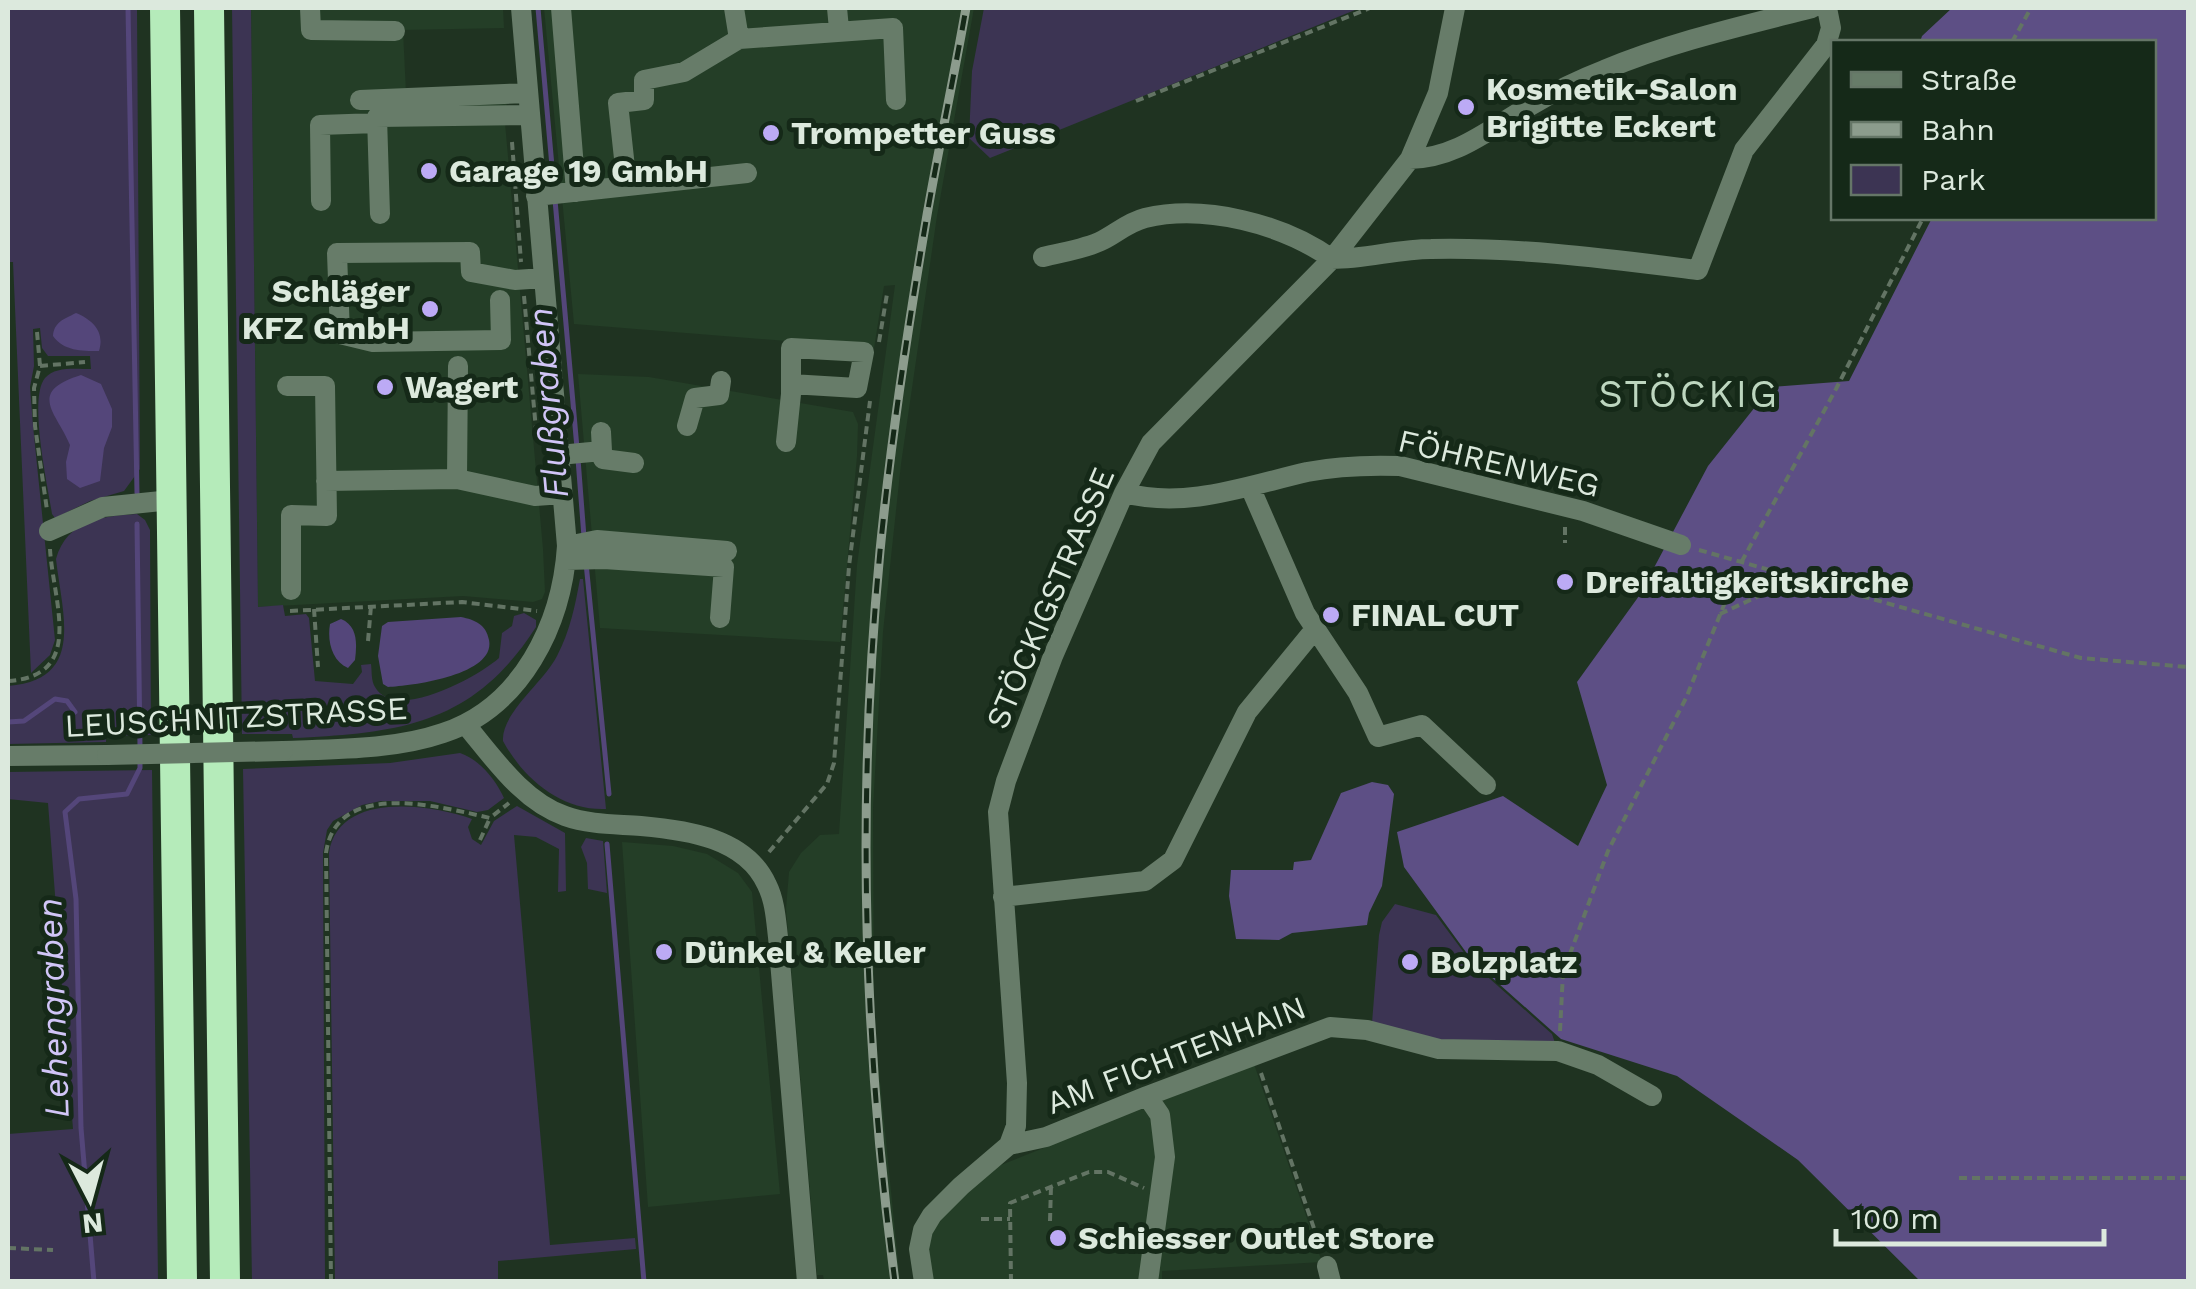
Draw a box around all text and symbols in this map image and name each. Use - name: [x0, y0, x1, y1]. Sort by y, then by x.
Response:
- legend: [1831, 40, 2156, 220]
- text: Straße: [1921, 62, 2017, 97]
- place label: Kosmetik-Salon Brigitte Eckert: [1486, 70, 1738, 145]
- marker: Kosmetik-Salon Brigitte Eckert: [1455, 96, 1477, 118]
- text: Bahn: [1921, 112, 1995, 147]
- place label: Trompetter Guss: [791, 114, 1056, 152]
- marker: Trompetter Guss: [760, 122, 782, 144]
- place label: Garage 19 GmbH: [449, 152, 708, 190]
- marker: Garage 19 GmbH: [418, 160, 440, 182]
- text: Park: [1921, 162, 1986, 197]
- place label: Schläger KFZ GmbH: [242, 272, 410, 347]
- marker: Schläger KFZ GmbH: [419, 298, 441, 320]
- water label: Flußgraben: [519, 306, 577, 500]
- place label: Wagert: [405, 368, 518, 406]
- district label: STÖCKIG: [1598, 372, 1780, 416]
- marker: Wagert: [374, 376, 396, 398]
- street label: FÖHRENWEG: [1395, 421, 1603, 505]
- street label: STÖCKIGSTRASSE: [978, 462, 1122, 734]
- place label: Dreifaltigkeitskirche: [1585, 563, 1909, 601]
- marker: Dreifaltigkeitskirche: [1554, 571, 1576, 593]
- place label: FINAL CUT: [1351, 596, 1519, 634]
- marker: FINAL CUT: [1320, 604, 1342, 626]
- street label: LEUSCHNITZSTRASSE: [64, 689, 408, 745]
- water label: Lehengraben: [28, 897, 78, 1119]
- place label: Dünkel & Keller: [684, 933, 926, 971]
- marker: Dünkel & Keller: [653, 941, 675, 963]
- place label: Bolzplatz: [1430, 943, 1577, 981]
- marker: Bolzplatz: [1399, 951, 1421, 973]
- street label: AM FICHTENHAIN: [1041, 988, 1311, 1122]
- north arrow: [40, 1149, 140, 1249]
- scale bar: [1836, 1184, 2104, 1246]
- text: 100 m: [1851, 1201, 1939, 1236]
- text: N: [81, 1206, 105, 1241]
- place label: Schiesser Outlet Store: [1078, 1219, 1435, 1257]
- marker: Schiesser Outlet Store: [1047, 1227, 1069, 1249]

